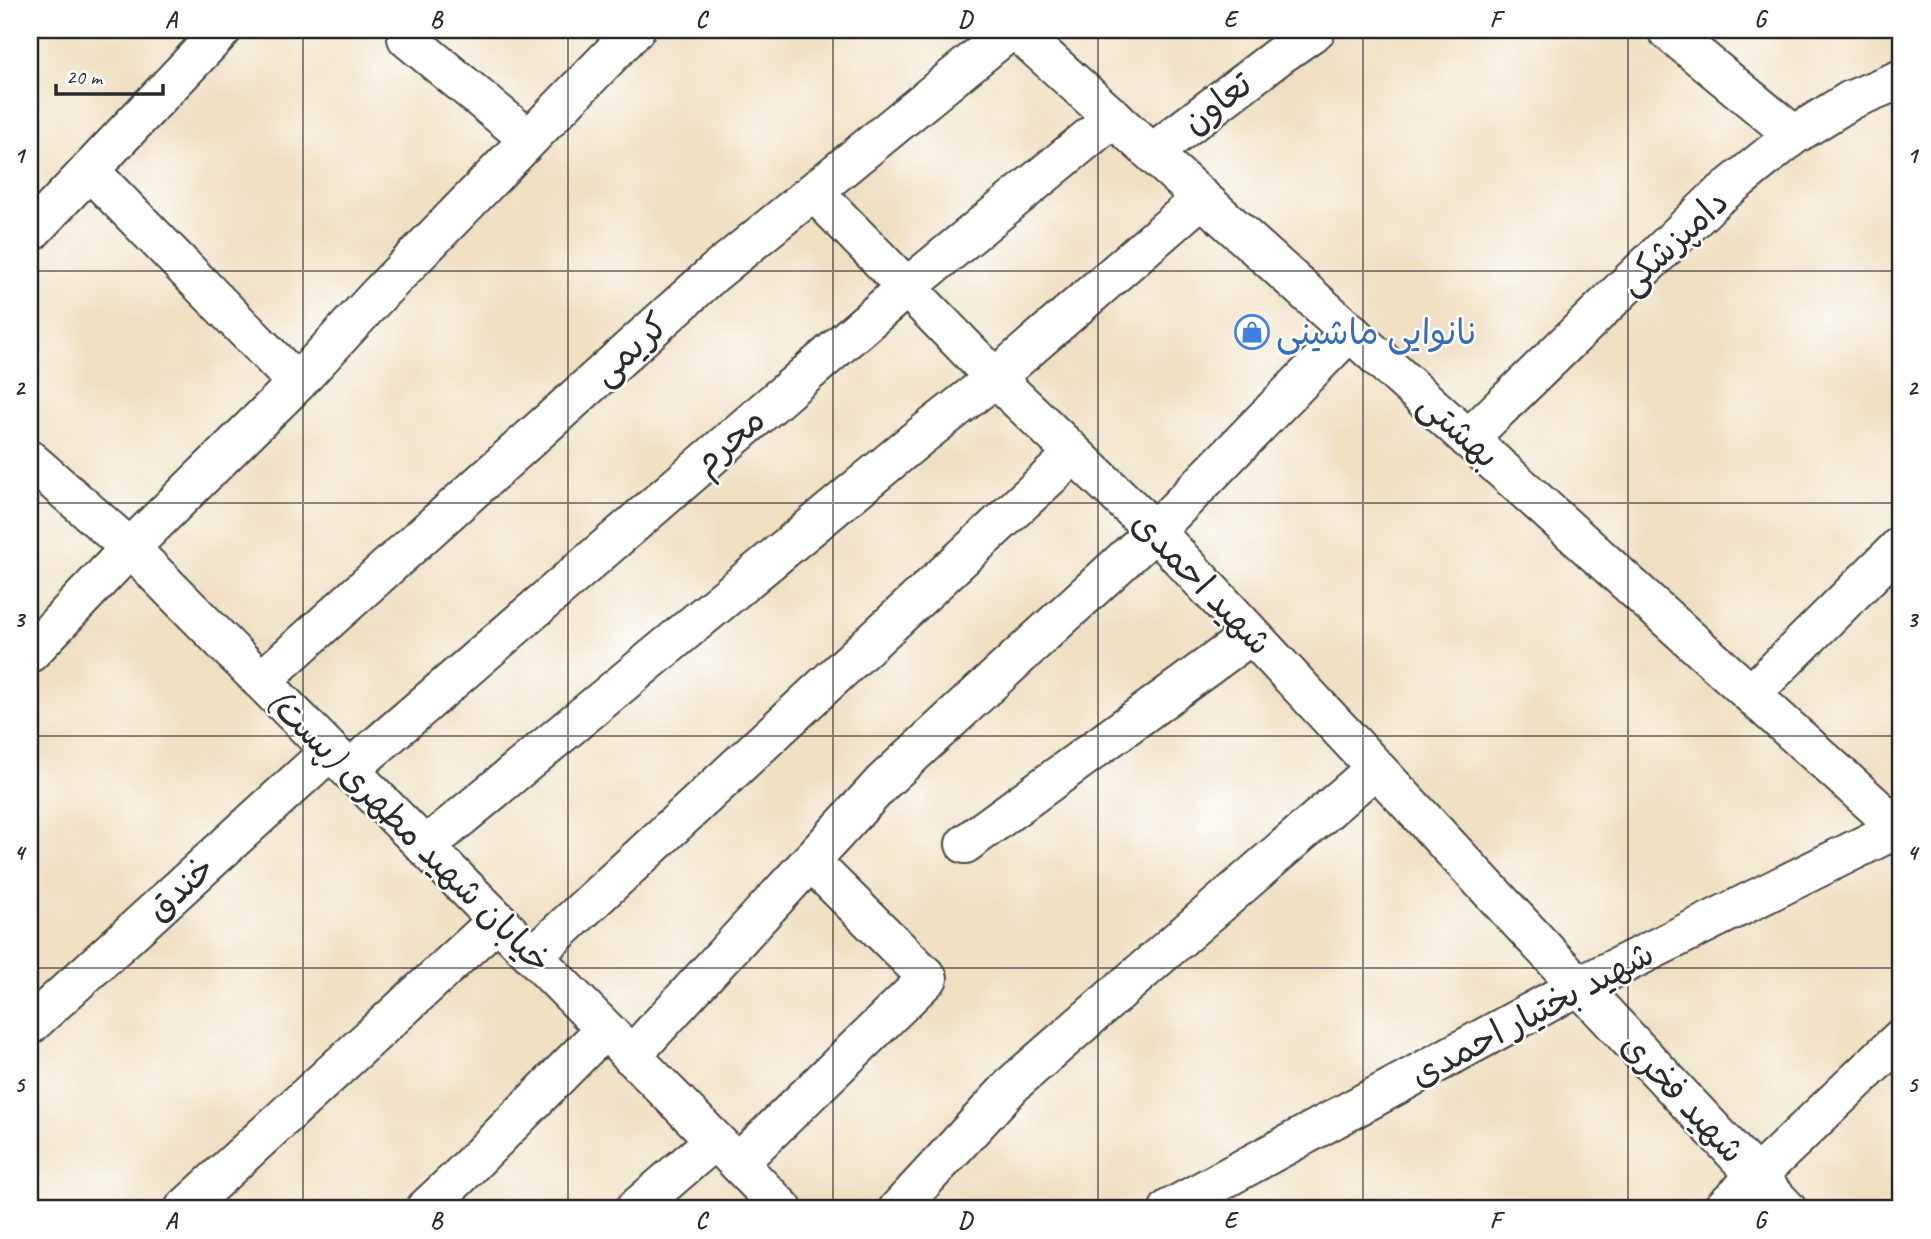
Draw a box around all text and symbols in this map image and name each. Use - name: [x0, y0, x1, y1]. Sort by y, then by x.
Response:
- text: A: [165, 5, 179, 34]
- text: B: [430, 5, 444, 34]
- text: C: [696, 5, 710, 34]
- text: D: [958, 5, 974, 34]
- text: E: [1224, 5, 1240, 34]
- text: F: [1490, 5, 1506, 34]
- text: G: [1754, 5, 1769, 34]
- scale bar: [56, 52, 163, 96]
- street label: تعاون: [1173, 61, 1262, 144]
- text: 20 m: [66, 64, 104, 90]
- text: 1: [14, 141, 27, 170]
- text: 1: [1907, 141, 1920, 170]
- street label: دامپزشکی: [1608, 179, 1738, 305]
- street label: کریمی: [582, 303, 678, 395]
- place label: نانوایی ماشینی: [1276, 310, 1478, 355]
- shop icon: نانوایی ماشینی: [1233, 313, 1271, 351]
- text: 2: [14, 373, 27, 402]
- text: 2: [1907, 373, 1920, 402]
- street label: بهشتی: [1409, 382, 1509, 478]
- street label: محرم: [683, 397, 777, 488]
- street label: شهید احمدی: [1122, 501, 1282, 665]
- text: 3: [14, 605, 27, 634]
- text: 3: [1907, 605, 1920, 634]
- street label: خیابان شهید مطهری (پست): [257, 679, 561, 983]
- text: 4: [14, 838, 27, 867]
- text: 4: [1907, 838, 1920, 867]
- street label: خندق: [136, 845, 224, 931]
- street label: شهید بختیار احمدی: [1402, 931, 1662, 1097]
- street label: شهید فخری: [1611, 1023, 1755, 1173]
- text: 5: [14, 1070, 26, 1099]
- text: 5: [1907, 1070, 1919, 1099]
- text: A: [165, 1206, 179, 1235]
- text: B: [430, 1206, 444, 1235]
- text: C: [696, 1206, 710, 1235]
- text: D: [958, 1206, 974, 1235]
- text: E: [1224, 1206, 1240, 1235]
- text: F: [1490, 1206, 1506, 1235]
- text: G: [1754, 1206, 1769, 1235]

